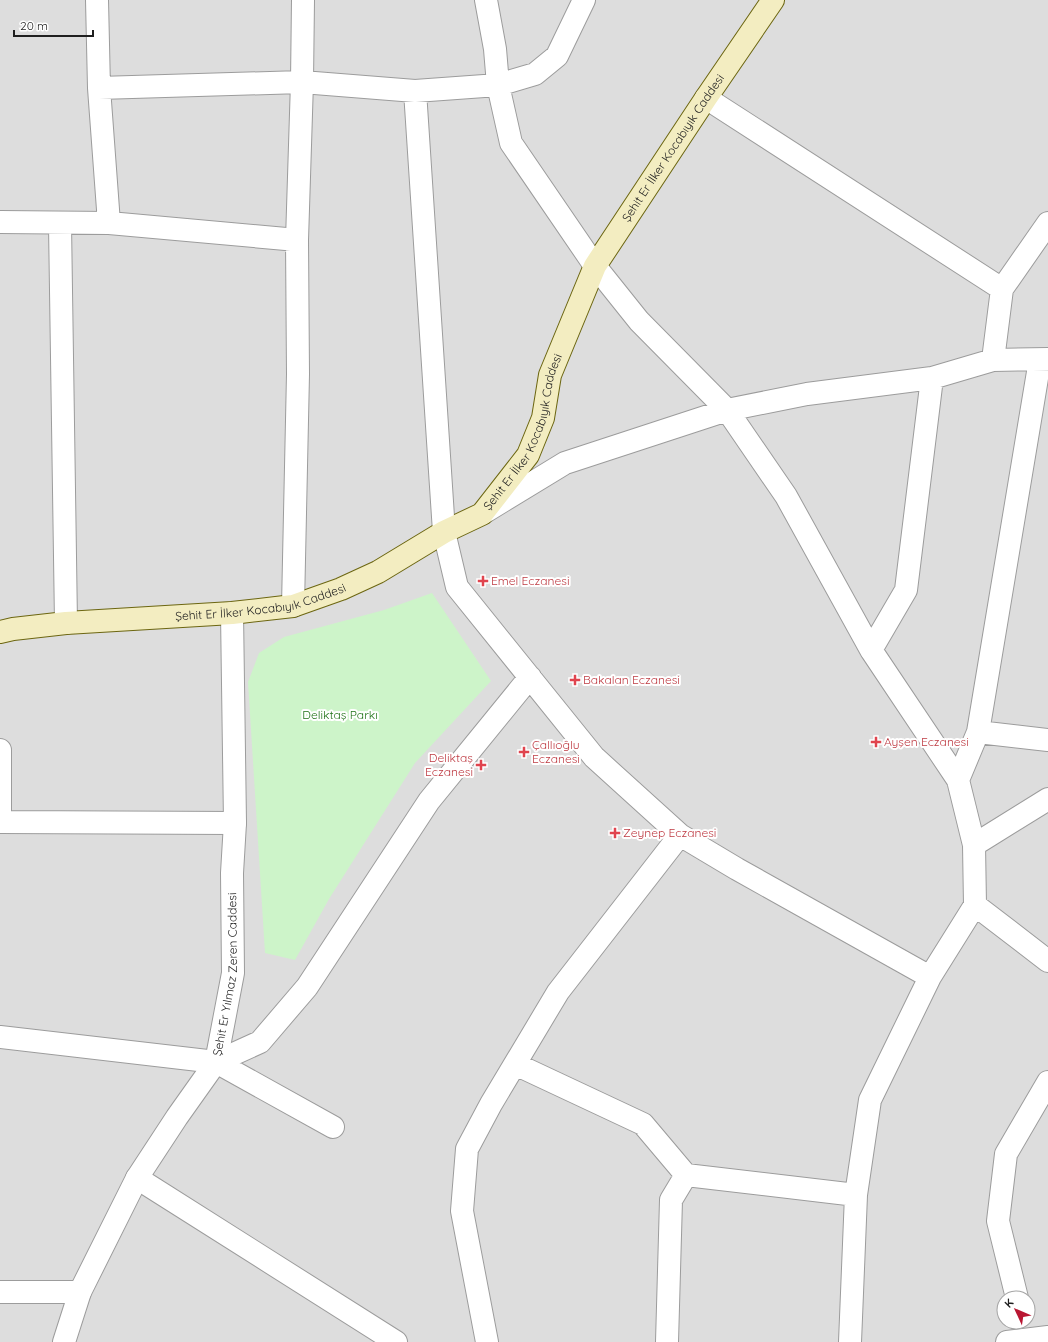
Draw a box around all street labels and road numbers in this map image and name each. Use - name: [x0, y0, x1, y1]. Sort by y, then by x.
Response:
- street label: Şehit Er İlker Kocabıyık Caddesi: [618, 71, 727, 224]
- street label: Şehit Er İlker Kocabıyık Caddesi: [480, 351, 565, 513]
- street label: Şehit Er İlker Kocabıyık Caddesi: [175, 580, 348, 623]
- street label: Şehit Er Yılmaz Zeren Caddesi: [209, 892, 240, 1057]

